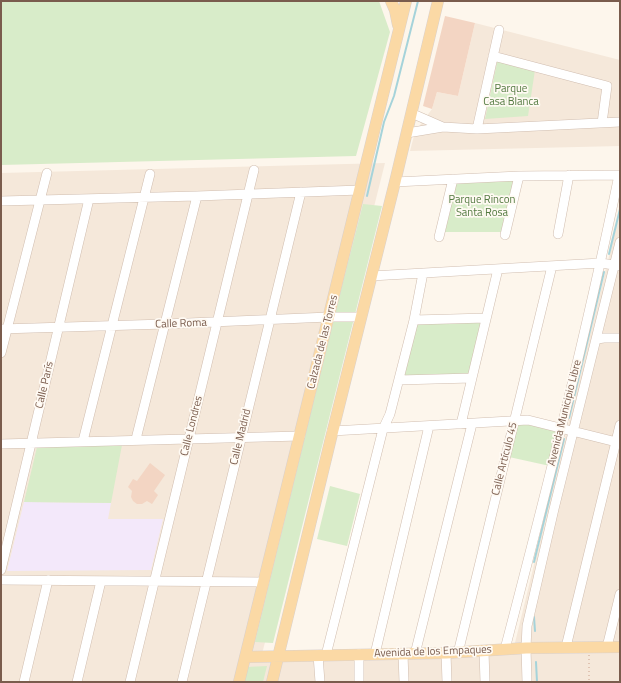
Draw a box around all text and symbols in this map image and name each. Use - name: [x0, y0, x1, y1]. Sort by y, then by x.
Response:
- park label: Parque Casa Blanca: [483, 82, 539, 108]
- park label: Parque Rincon Santa Rosa: [449, 193, 515, 219]
- street label: Calzada de las Torres: [305, 294, 341, 390]
- street label: Calle Roma: [155, 317, 207, 331]
- street label: Avenida Municipio Libre: [545, 359, 585, 467]
- street label: Calle París: [33, 360, 57, 410]
- street label: Calle Londres: [178, 394, 206, 458]
- street label: Calle Madrid: [228, 408, 254, 466]
- street label: Calle Artículo 45: [490, 421, 520, 497]
- street label: Avenida de los Empaques: [374, 643, 492, 661]

